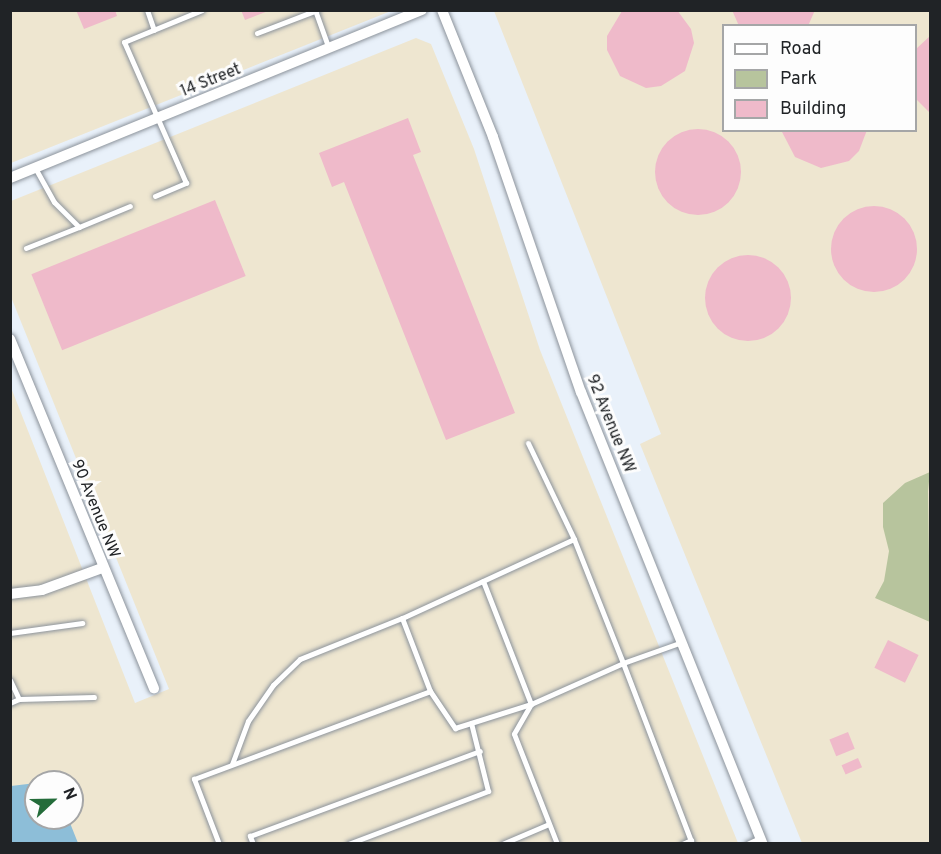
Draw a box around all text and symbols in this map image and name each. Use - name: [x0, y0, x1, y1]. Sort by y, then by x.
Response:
- legend: [722, 24, 917, 132]
- text: Road: [780, 38, 822, 61]
- street label: 14 Street: [178, 60, 244, 102]
- text: Park: [780, 68, 817, 91]
- text: Building: [780, 98, 846, 121]
- street label: 92 Avenue NW: [581, 372, 639, 476]
- street label: 90 Avenue NW: [66, 457, 124, 561]
- north arrow: [24, 770, 84, 830]
- text: N: [57, 785, 80, 803]

